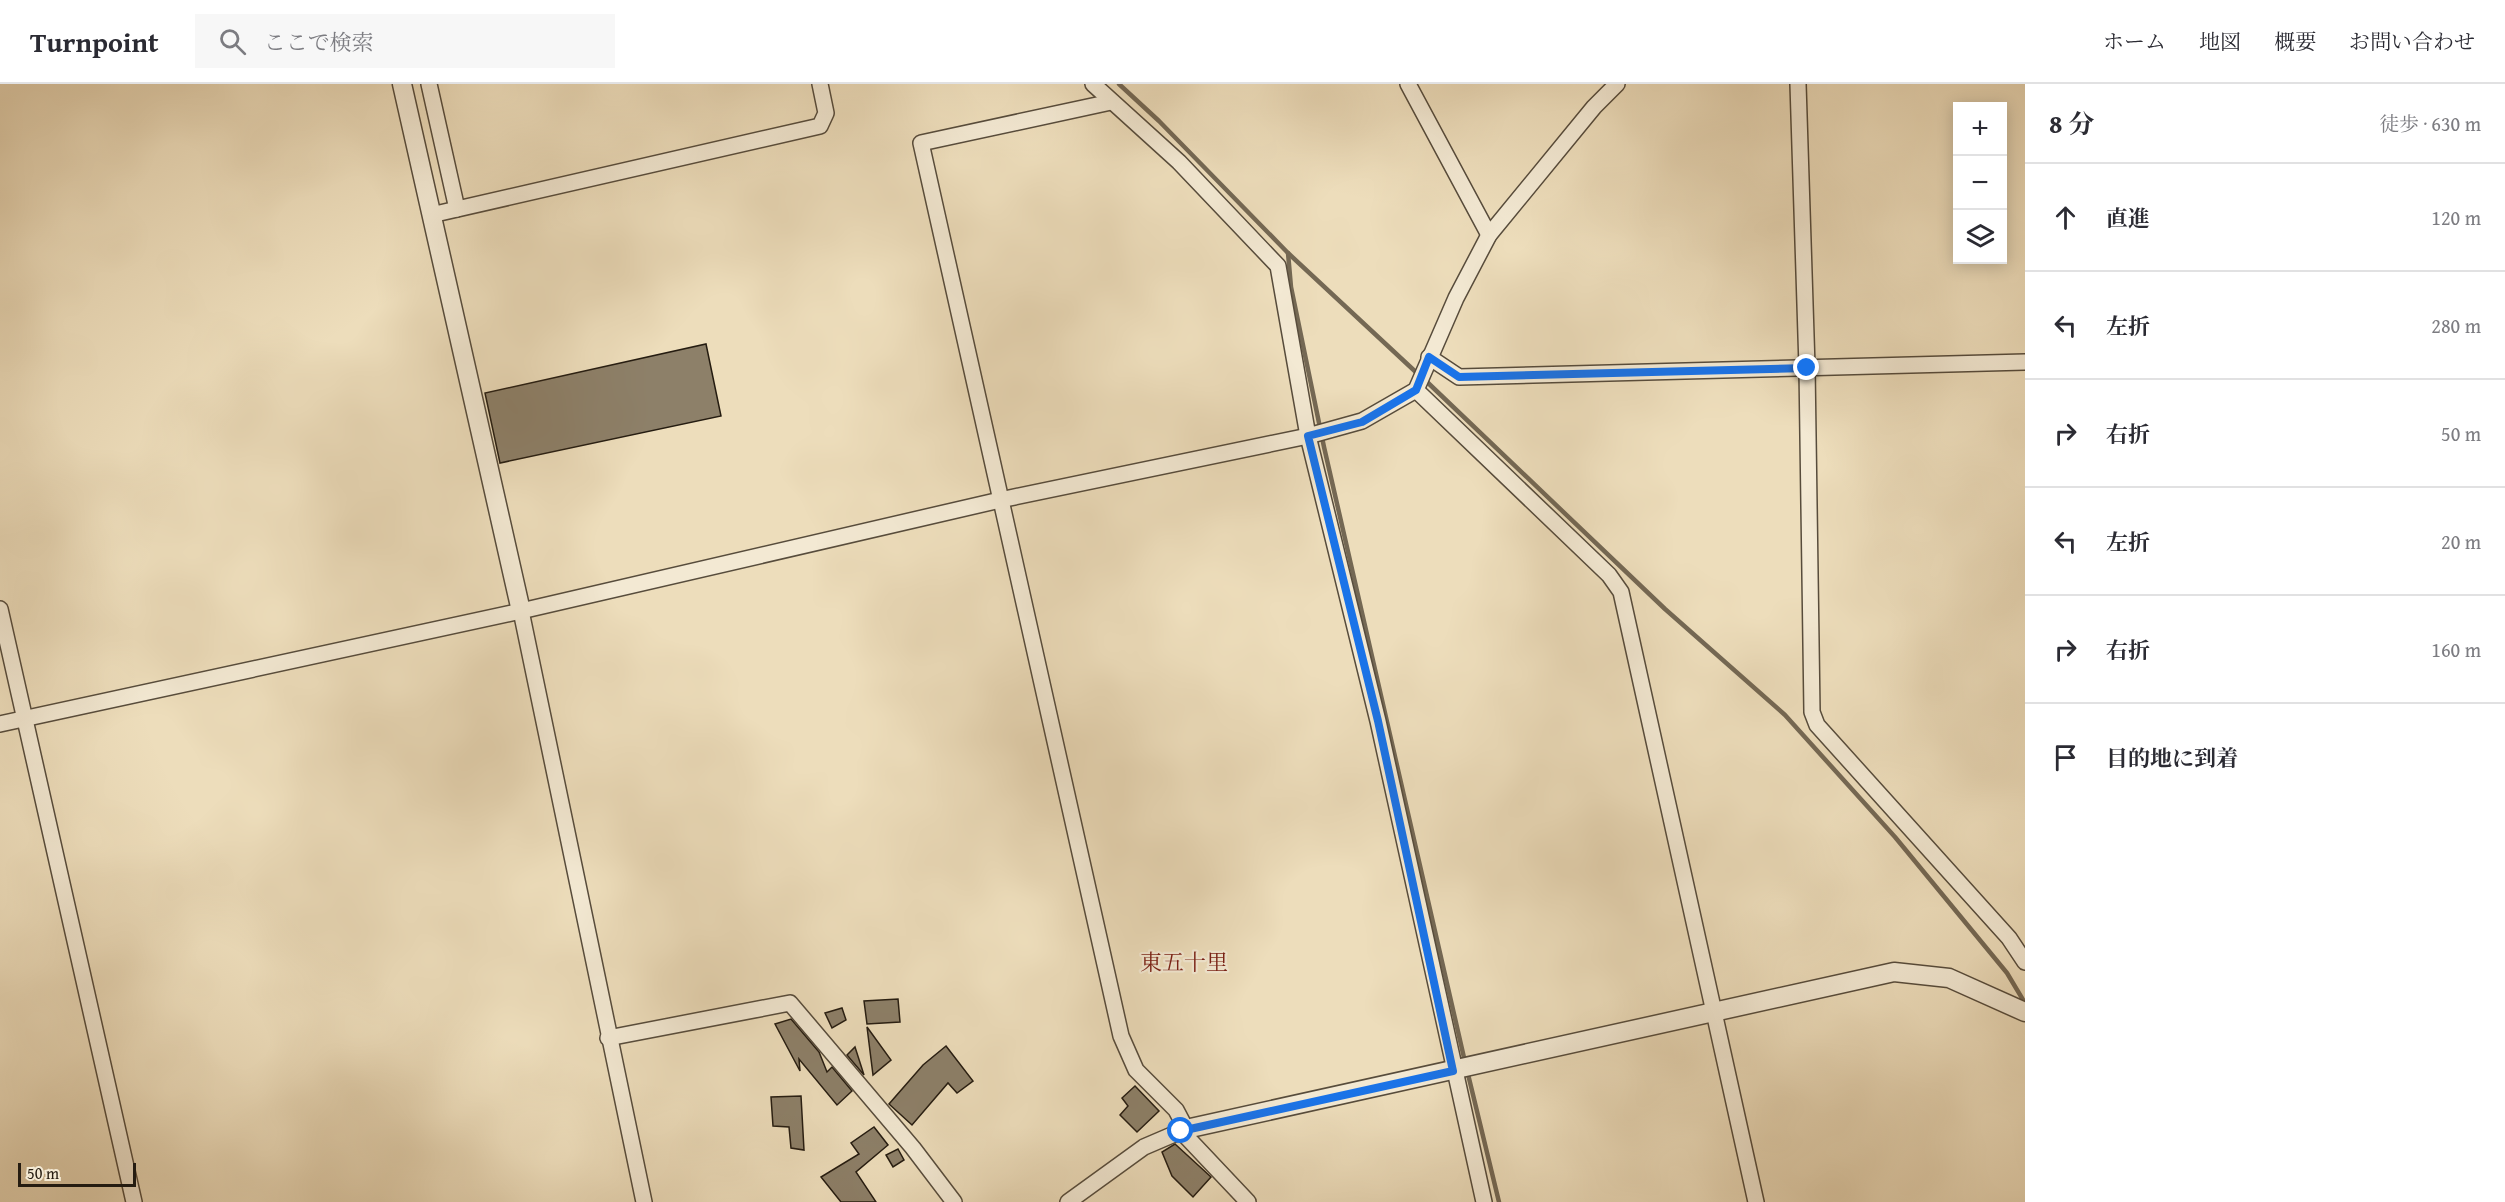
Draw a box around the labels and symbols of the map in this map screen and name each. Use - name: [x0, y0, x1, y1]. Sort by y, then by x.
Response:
- route end: [1793, 354, 1819, 380]
- district label: 東五十里: [1140, 946, 1228, 978]
- route start: [1167, 1117, 1193, 1143]
- scale bar: [18, 1160, 136, 1188]

